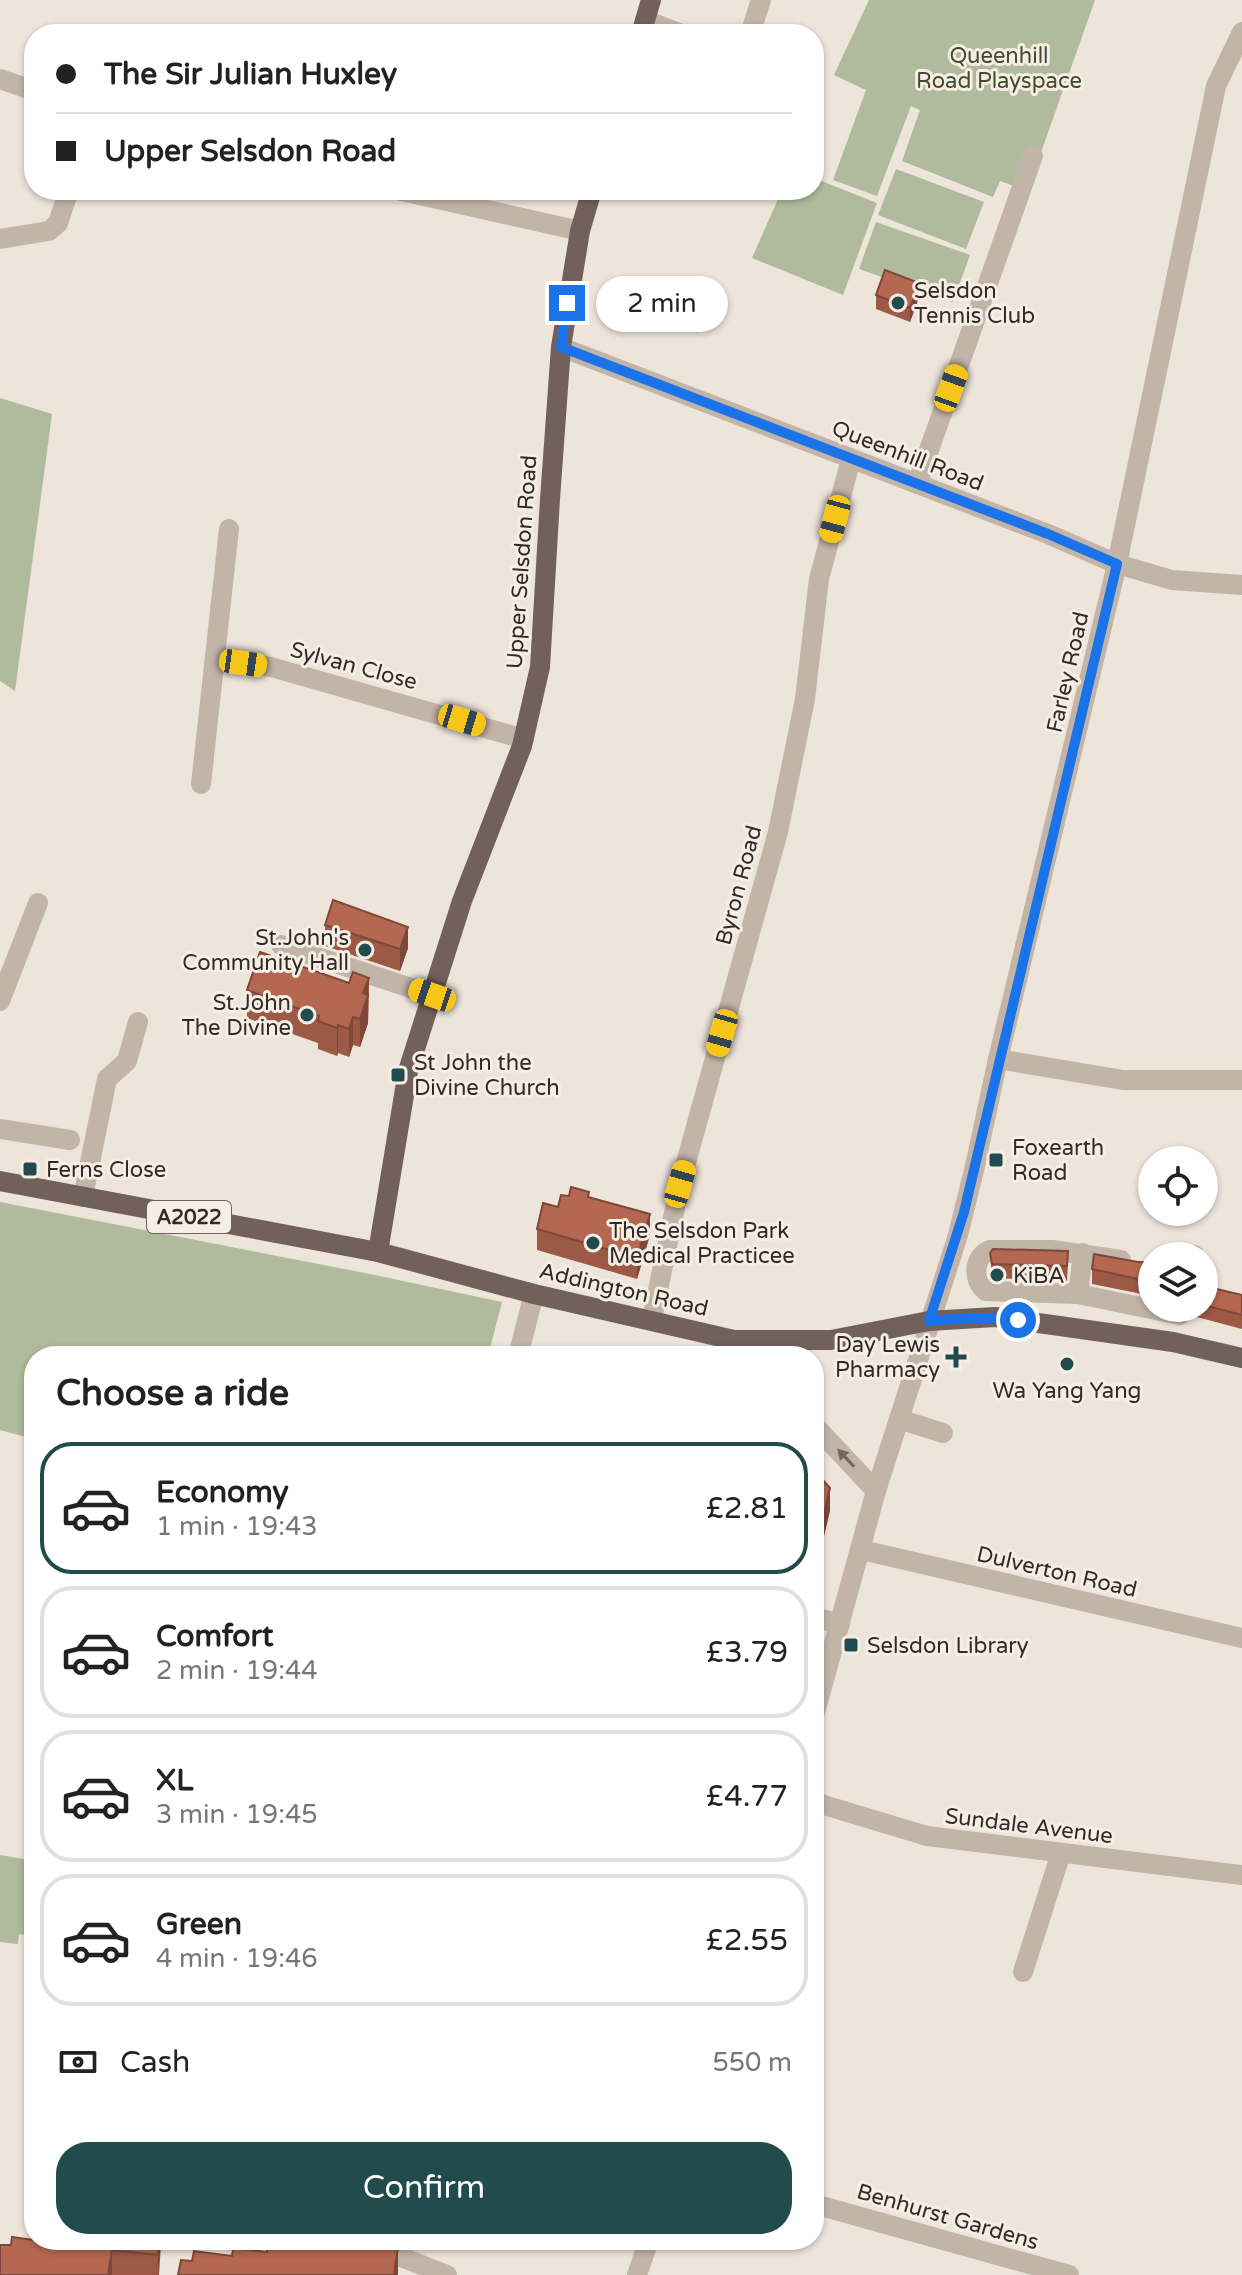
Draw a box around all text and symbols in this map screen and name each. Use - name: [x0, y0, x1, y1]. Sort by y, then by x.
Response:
- park label: Queenhill Road Playspace: [916, 43, 1082, 94]
- text: The Sir Julian Huxley: [104, 56, 397, 93]
- text: Upper Selsdon Road: [104, 133, 396, 170]
- callout: 2 min: [595, 275, 727, 331]
- place label: Selsdon Tennis Club: [914, 278, 1035, 329]
- route end: [549, 285, 585, 321]
- text: 2 min: [627, 288, 697, 319]
- marker: Selsdon Tennis Club: [889, 294, 907, 312]
- car: [932, 361, 970, 415]
- street label: Queenhill Road: [828, 415, 987, 497]
- street label: Upper Selsdon Road: [502, 454, 542, 670]
- car: [817, 493, 853, 545]
- street label: Farley Road: [1041, 609, 1094, 735]
- street label: Sylvan Close: [287, 637, 420, 695]
- car: [218, 648, 268, 678]
- car: [436, 702, 488, 738]
- street label: Byron Road: [711, 823, 767, 948]
- place label: St.John's Community Hall: [182, 925, 349, 976]
- marker: St.John's Community Hall: [356, 941, 374, 959]
- car: [405, 976, 459, 1014]
- place label: St.John The Divine: [181, 990, 291, 1041]
- marker: St.John The Divine: [298, 1006, 316, 1024]
- car: [704, 1007, 740, 1059]
- place label: St John the Divine Church: [414, 1050, 560, 1101]
- marker: St John the Divine Church: [389, 1066, 407, 1084]
- place label: Foxearth Road: [1012, 1135, 1104, 1186]
- map controls: [1138, 1146, 1218, 1322]
- button: locate: [1138, 1146, 1218, 1226]
- marker: Foxearth Road: [987, 1151, 1005, 1169]
- place label: Ferns Close: [46, 1157, 166, 1183]
- car: [662, 1158, 698, 1210]
- marker: Ferns Close: [21, 1160, 39, 1178]
- road number: A2022: [147, 1201, 231, 1233]
- place label: The Selsdon Park Medical Practicee: [609, 1218, 795, 1269]
- marker: The Selsdon Park Medical Practicee: [584, 1234, 602, 1252]
- button: layers: [1138, 1242, 1218, 1322]
- street label: Addington Road: [537, 1258, 711, 1322]
- place label: KiBA: [1013, 1263, 1065, 1289]
- marker: KiBA: [988, 1266, 1006, 1284]
- route start: [1000, 1302, 1036, 1338]
- place label: Day Lewis Pharmacy: [835, 1332, 940, 1383]
- marker: Day Lewis Pharmacy: [947, 1348, 965, 1366]
- marker: Wa Yang Yang: [1058, 1355, 1076, 1373]
- text: Choose a ride: [56, 1372, 289, 1415]
- place label: Wa Yang Yang: [992, 1378, 1142, 1404]
- one-way arrow: [837, 1449, 855, 1468]
- icon: car: [60, 1472, 132, 1544]
- text: Economy: [156, 1474, 289, 1511]
- text: £2.81: [706, 1490, 788, 1527]
- text: 1 min · 19:43: [156, 1511, 318, 1542]
- street label: Dulverton Road: [974, 1541, 1139, 1603]
- icon: car: [60, 1616, 132, 1688]
- text: Comfort: [156, 1618, 274, 1655]
- place label: Selsdon Library: [867, 1633, 1029, 1659]
- text: £3.79: [706, 1634, 788, 1671]
- marker: Selsdon Library: [842, 1636, 860, 1654]
- text: 2 min · 19:44: [156, 1655, 318, 1686]
- icon: car: [60, 1760, 132, 1832]
- text: XL: [156, 1762, 193, 1799]
- text: £4.77: [706, 1778, 788, 1815]
- text: 3 min · 19:45: [156, 1799, 318, 1830]
- street label: Sundale Avenue: [944, 1803, 1114, 1849]
- icon: car: [60, 1904, 132, 1976]
- text: Green: [156, 1906, 242, 1943]
- text: £2.55: [706, 1922, 788, 1959]
- text: 4 min · 19:46: [156, 1943, 318, 1974]
- icon: cash: [56, 2040, 100, 2084]
- text: Cash: [120, 2044, 190, 2081]
- text: 550 m: [712, 2047, 792, 2078]
- button: Confirm: [56, 2142, 792, 2234]
- street label: Benhurst Gardens: [854, 2179, 1042, 2255]

